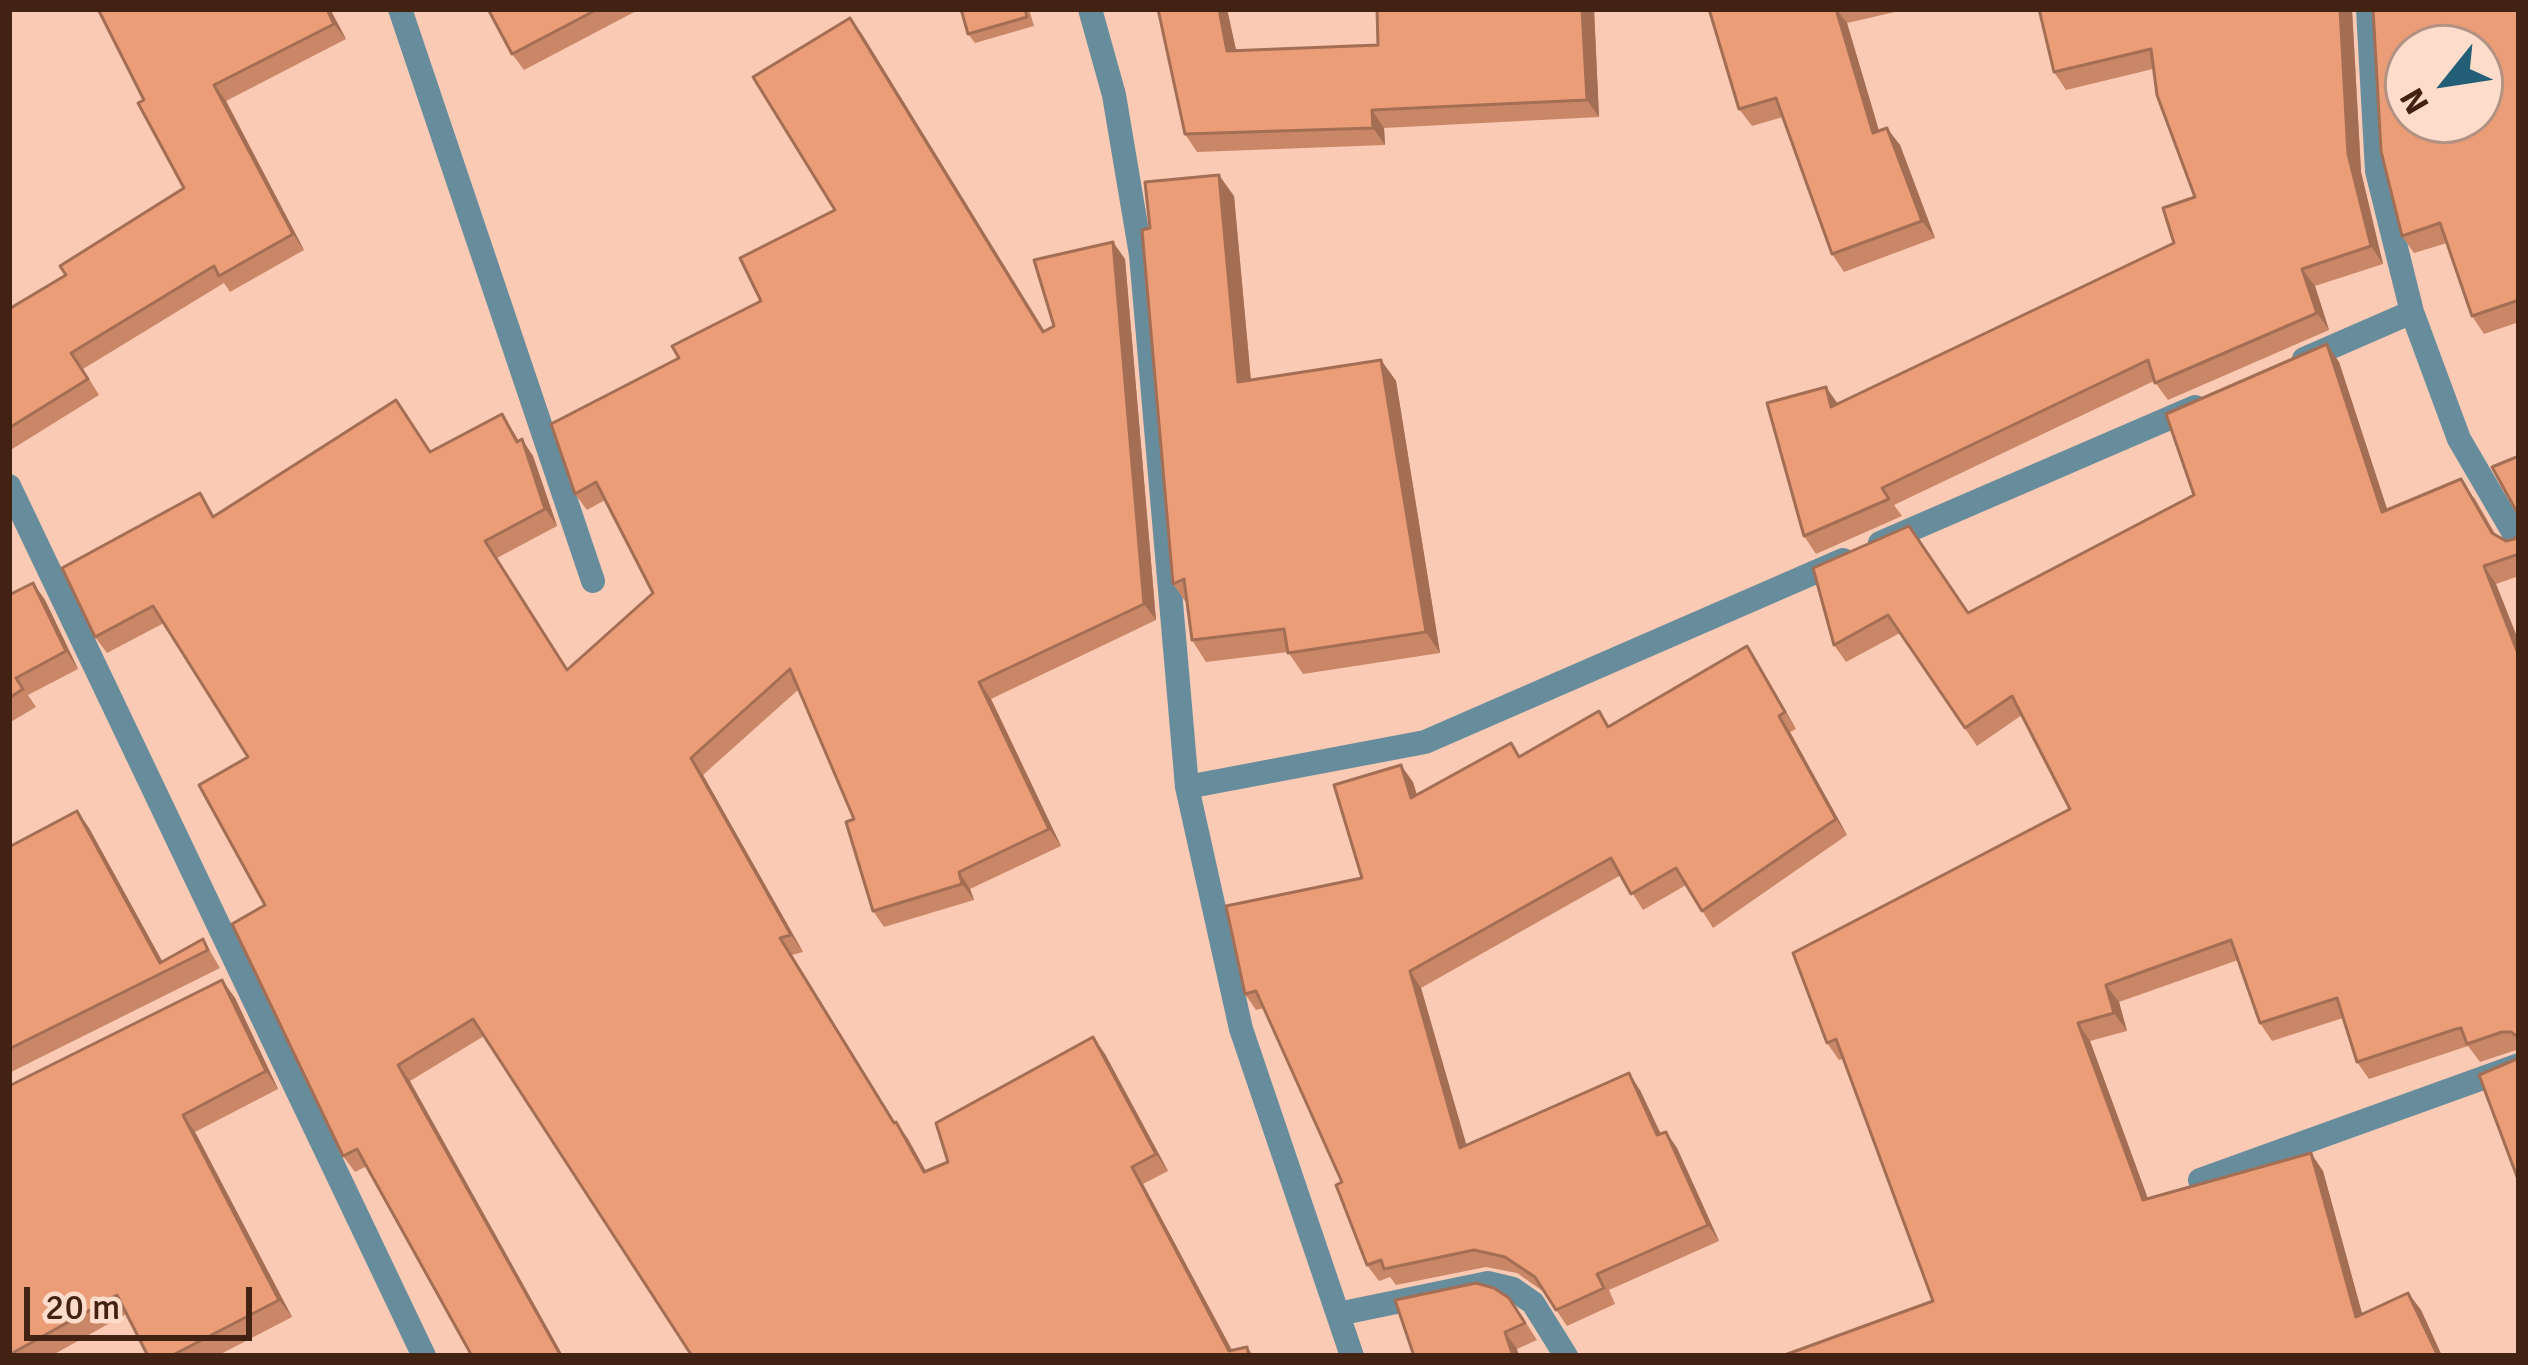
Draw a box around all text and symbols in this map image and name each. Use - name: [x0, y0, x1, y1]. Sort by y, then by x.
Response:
- north arrow: [2384, 24, 2504, 144]
- text: N: [2392, 81, 2438, 121]
- scale bar: [30, 1263, 258, 1337]
- text: 20 m: [45, 1285, 121, 1330]

